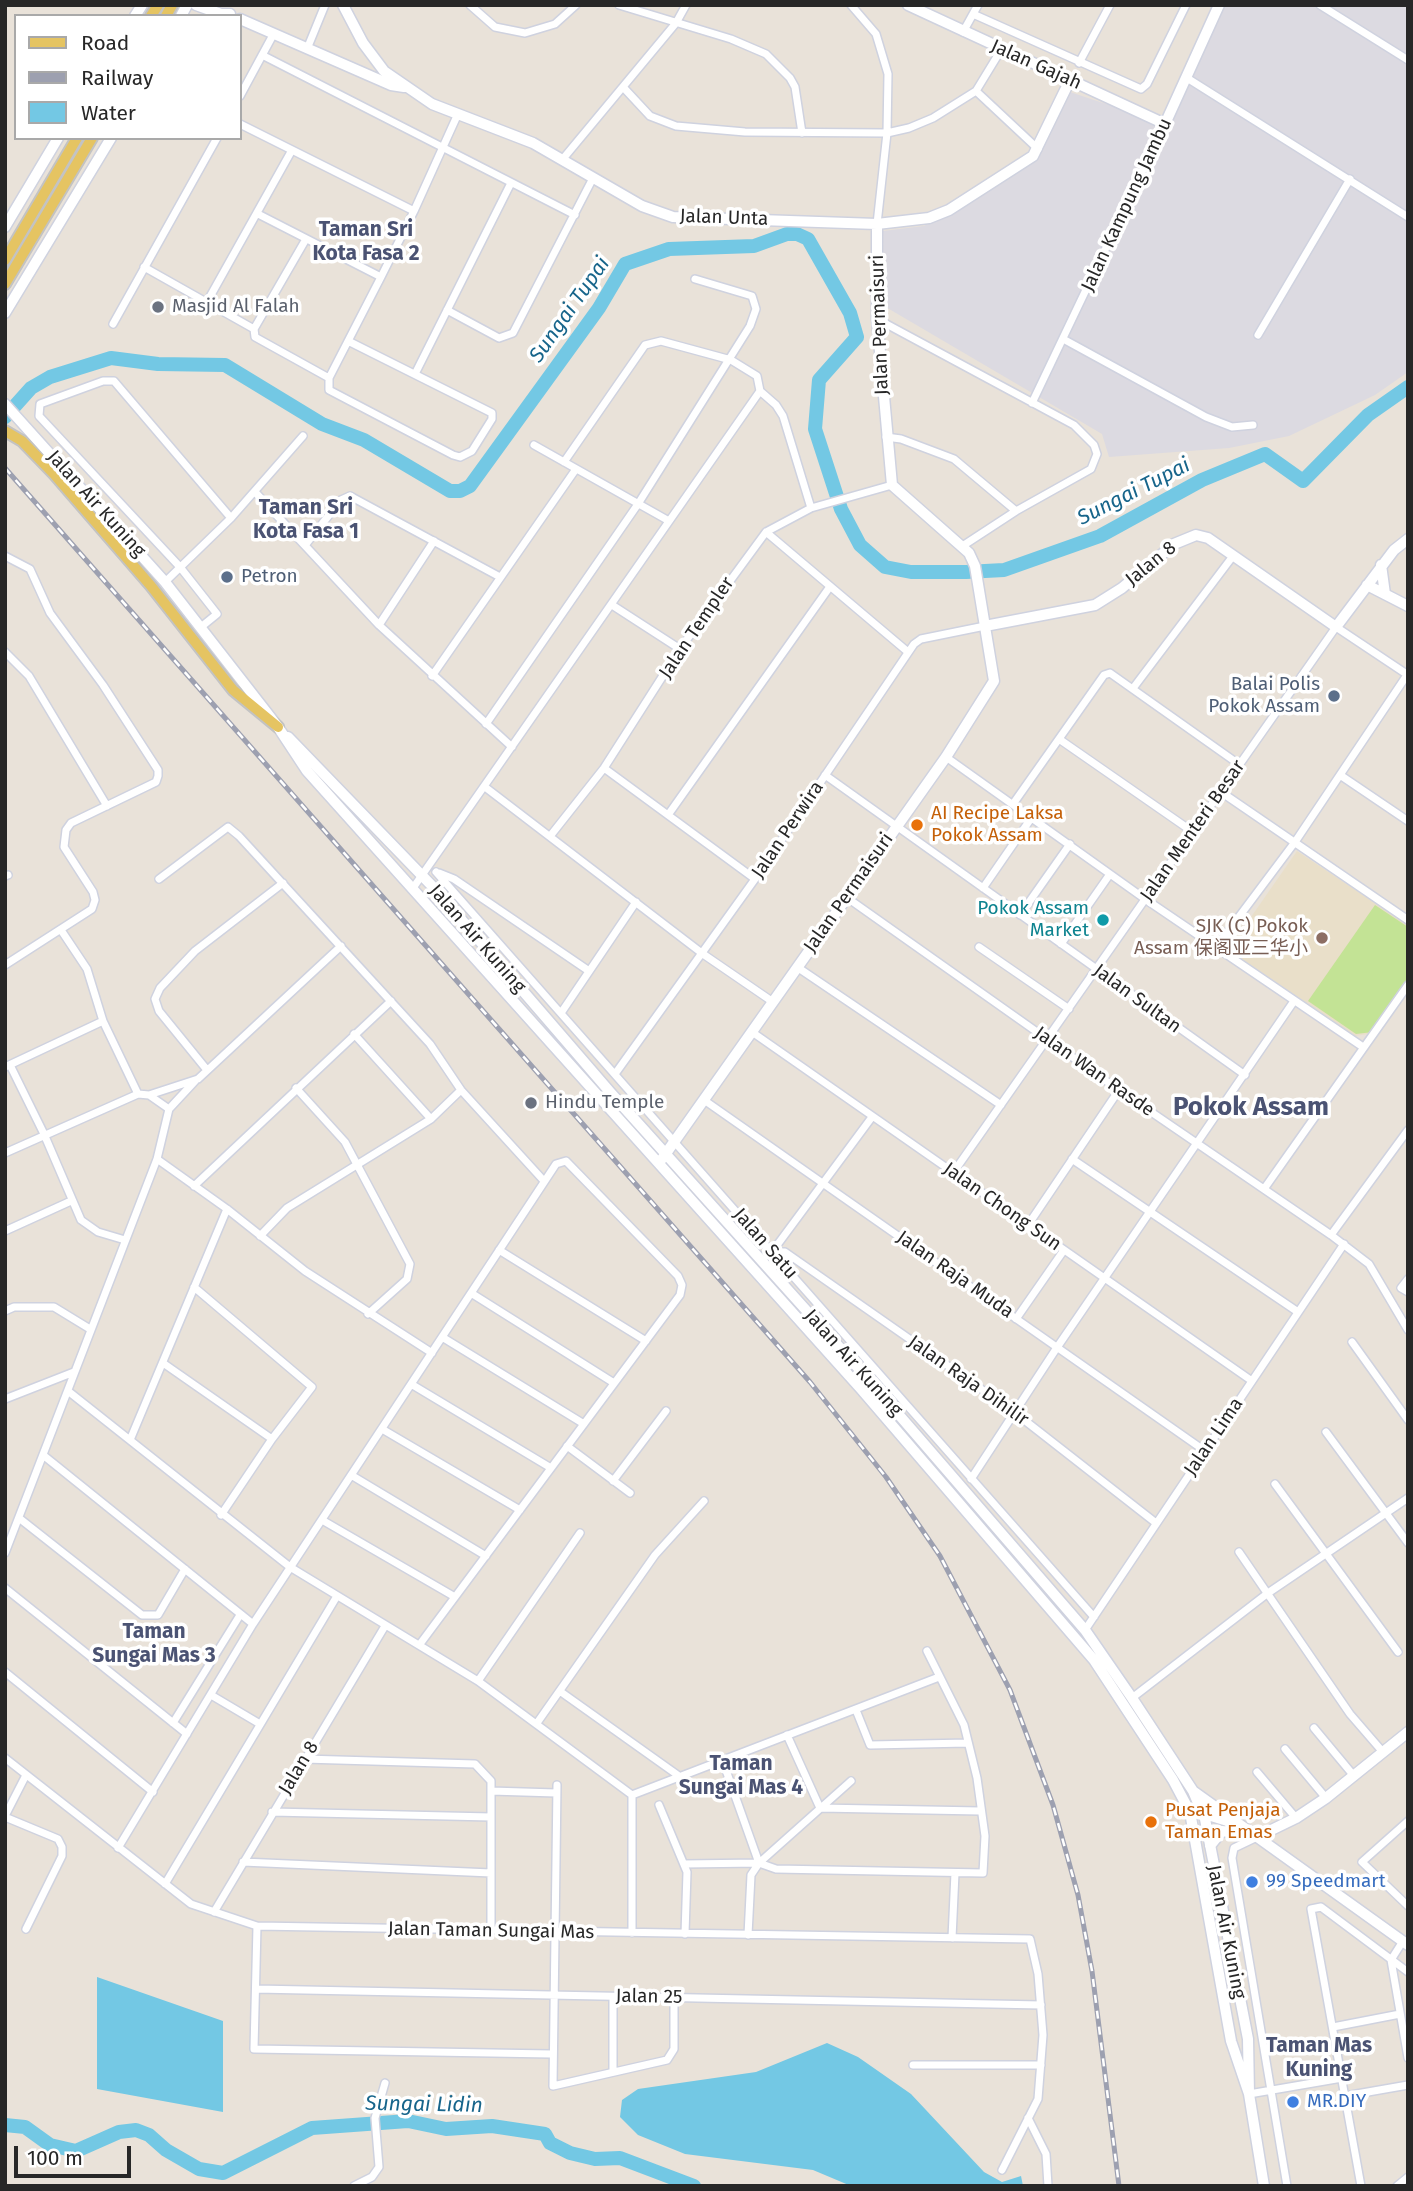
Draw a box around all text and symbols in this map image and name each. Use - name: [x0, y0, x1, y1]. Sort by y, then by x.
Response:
- legend: [14, 14, 242, 140]
- text: Road: [81, 30, 129, 56]
- street label: Jalan Gajah: [987, 35, 1085, 95]
- text: Railway: [81, 65, 153, 91]
- text: Water: [81, 100, 136, 126]
- street label: Jalan Kampung Jambu: [1077, 115, 1177, 295]
- street label: Jalan Unta: [679, 205, 769, 231]
- district label: Taman Sri Kota Fasa 2: [312, 217, 420, 267]
- water label: Sungai Tupai: [524, 252, 616, 368]
- street label: Jalan Permaisuri: [866, 254, 894, 396]
- place label: Masjid Al Falah: [172, 296, 300, 318]
- marker: Masjid Al Falah: [150, 299, 166, 315]
- street label: Jalan Air Kuning: [42, 446, 150, 562]
- water label: Sungai Tupai: [1073, 453, 1195, 531]
- district label: Taman Sri Kota Fasa 1: [253, 495, 359, 545]
- street label: Jalan 8: [1121, 537, 1181, 591]
- place label: Petron: [241, 566, 298, 588]
- marker: Petron: [219, 569, 235, 585]
- street label: Jalan Templer: [655, 573, 739, 683]
- place label: Balai Polis Pokok Assam: [1208, 674, 1320, 718]
- marker: Balai Polis Pokok Assam: [1326, 688, 1342, 704]
- street label: Jalan Menteri Besar: [1136, 756, 1250, 906]
- street label: Jalan Perwira: [747, 777, 829, 883]
- place label: AI Recipe Laksa Pokok Assam: [931, 803, 1063, 847]
- marker: AI Recipe Laksa Pokok Assam: [909, 817, 925, 833]
- street label: Jalan Permaisuri: [799, 829, 899, 957]
- street label: Jalan Air Kuning: [424, 880, 530, 998]
- place label: Pokok Assam Market: [977, 898, 1089, 942]
- marker: Pokok Assam Market: [1095, 912, 1111, 928]
- place label: SJK (C) Pokok Assam 保阁亚三华小: [1134, 916, 1308, 960]
- marker: SJK (C) Pokok Assam 保阁亚三华小: [1314, 930, 1330, 946]
- street label: Jalan Sultan: [1089, 959, 1185, 1039]
- street label: Jalan Wan Rasde: [1029, 1022, 1159, 1122]
- place label: Hindu Temple: [545, 1092, 664, 1114]
- district label: Pokok Assam: [1173, 1092, 1329, 1124]
- marker: Hindu Temple: [523, 1095, 539, 1111]
- street label: Jalan Chong Sun: [938, 1158, 1066, 1256]
- street label: Jalan Satu: [728, 1204, 802, 1284]
- street label: Jalan Raja Muda: [892, 1226, 1018, 1324]
- street label: Jalan Air Kuning: [799, 1305, 907, 1421]
- street label: Jalan Raja Dihilir: [903, 1331, 1033, 1431]
- street label: Jalan Lima: [1180, 1394, 1248, 1480]
- district label: Taman Sungai Mas 3: [92, 1619, 216, 1669]
- street label: Jalan 8: [274, 1737, 324, 1799]
- district label: Taman Sungai Mas 4: [679, 1751, 803, 1801]
- place label: Pusat Penjaja Taman Emas: [1165, 1800, 1281, 1844]
- marker: Pusat Penjaja Taman Emas: [1143, 1814, 1159, 1830]
- street label: Jalan Air Kuning: [1202, 1863, 1250, 2001]
- place label: 99 Speedmart: [1266, 1871, 1386, 1893]
- marker: 99 Speedmart: [1244, 1874, 1260, 1890]
- street label: Jalan Taman Sungai Mas: [388, 1918, 594, 1944]
- street label: Jalan 25: [615, 1985, 683, 2009]
- district label: Taman Mas Kuning: [1266, 2033, 1372, 2083]
- water label: Sungai Lidin: [365, 2091, 483, 2119]
- place label: MR.DIY: [1307, 2091, 1366, 2113]
- marker: MR.DIY: [1285, 2094, 1301, 2110]
- scale bar: [18, 2132, 135, 2176]
- text: 100 m: [27, 2145, 83, 2171]

